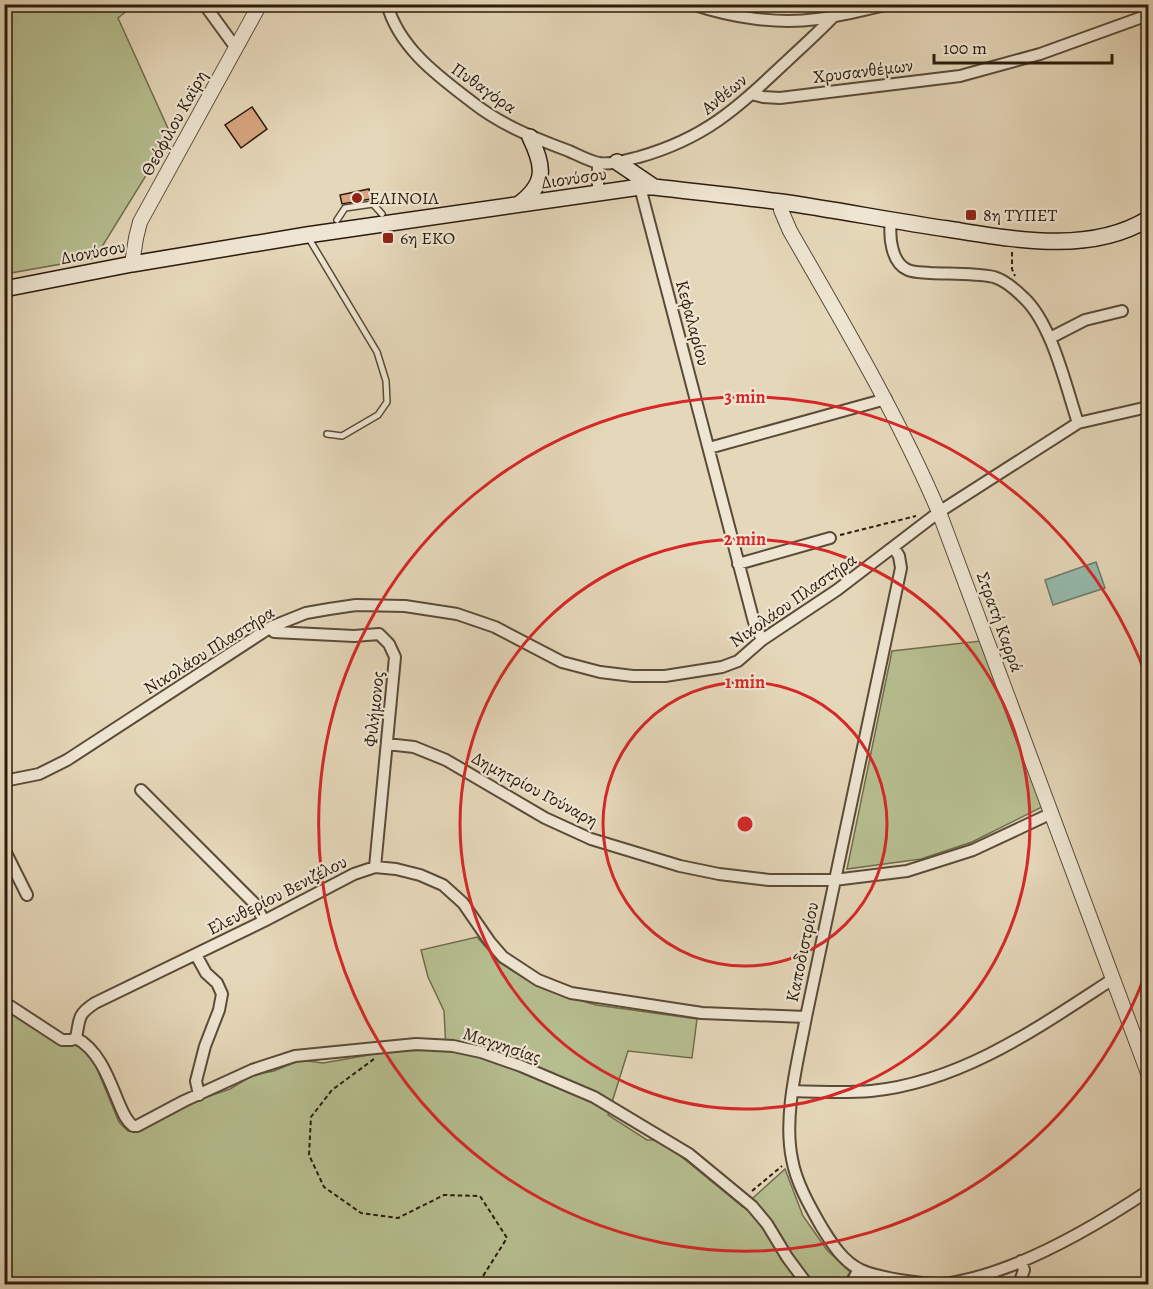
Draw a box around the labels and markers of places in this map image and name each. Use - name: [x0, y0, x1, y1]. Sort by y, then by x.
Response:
- place label: ΕΛΙΝΟΙΛ: [369, 186, 439, 210]
- marker: ΕΛΙΝΟΙΛ: [350, 191, 364, 205]
- place label: 8η ΤΥΠΕΤ: [983, 203, 1057, 227]
- marker: 8η ΤΥΠΕΤ: [964, 208, 978, 222]
- place label: 6η ΕΚΟ: [400, 226, 455, 250]
- marker: 6η ΕΚΟ: [381, 231, 395, 245]
- centre of rings: [735, 814, 755, 834]

